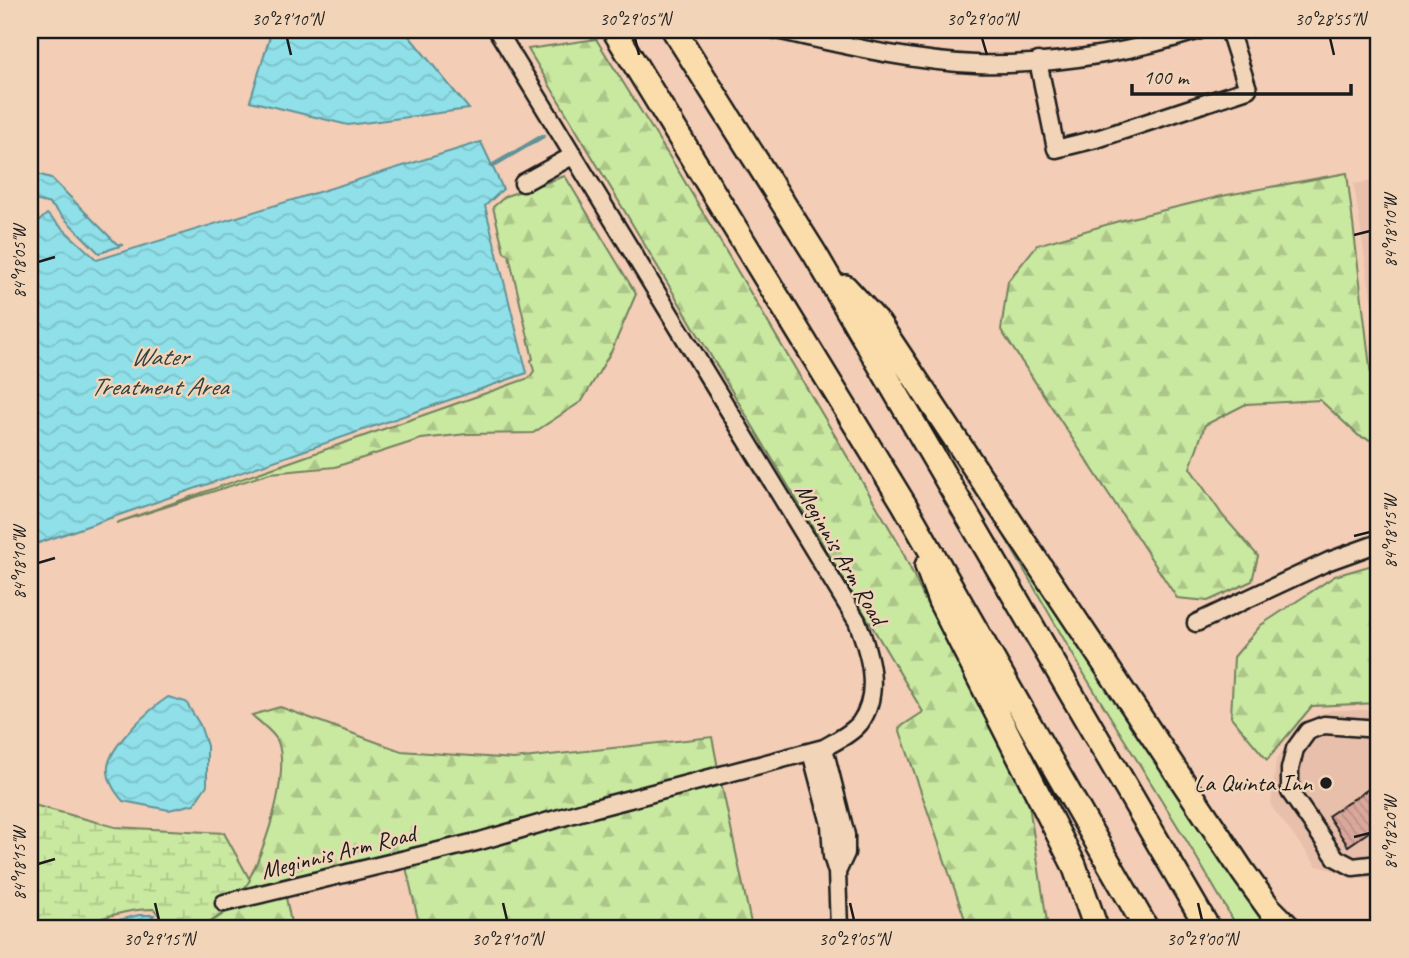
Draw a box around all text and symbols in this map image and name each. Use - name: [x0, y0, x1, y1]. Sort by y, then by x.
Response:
- text: 30°29'10"N: [252, 8, 326, 30]
- text: 30°29'05"N: [600, 8, 674, 30]
- text: 30°29'00"N: [947, 8, 1021, 30]
- text: 30°28'55"N: [1295, 8, 1369, 30]
- scale bar: [1132, 52, 1351, 96]
- text: 100 m: [1143, 64, 1190, 90]
- text: 84°18'10"W: [1379, 191, 1401, 268]
- text: 84°18'05"W: [8, 222, 30, 299]
- water label: Water Treatment Area: [90, 340, 230, 403]
- street label: Meginnis Arm Road: [788, 478, 895, 633]
- text: 84°18'15"W: [1379, 492, 1401, 569]
- text: 84°18'10"W: [8, 523, 30, 600]
- place label: La Quinta Inn: [1194, 768, 1313, 798]
- marker: La Quinta Inn: [1318, 775, 1334, 791]
- text: 84°18'20"W: [1379, 793, 1401, 870]
- street label: Meginnis Arm Road: [258, 817, 422, 886]
- text: 84°18'15"W: [8, 824, 30, 901]
- text: 30°29'15"N: [124, 928, 198, 950]
- text: 30°29'10"N: [472, 928, 546, 950]
- text: 30°29'05"N: [819, 928, 893, 950]
- text: 30°29'00"N: [1167, 928, 1241, 950]

